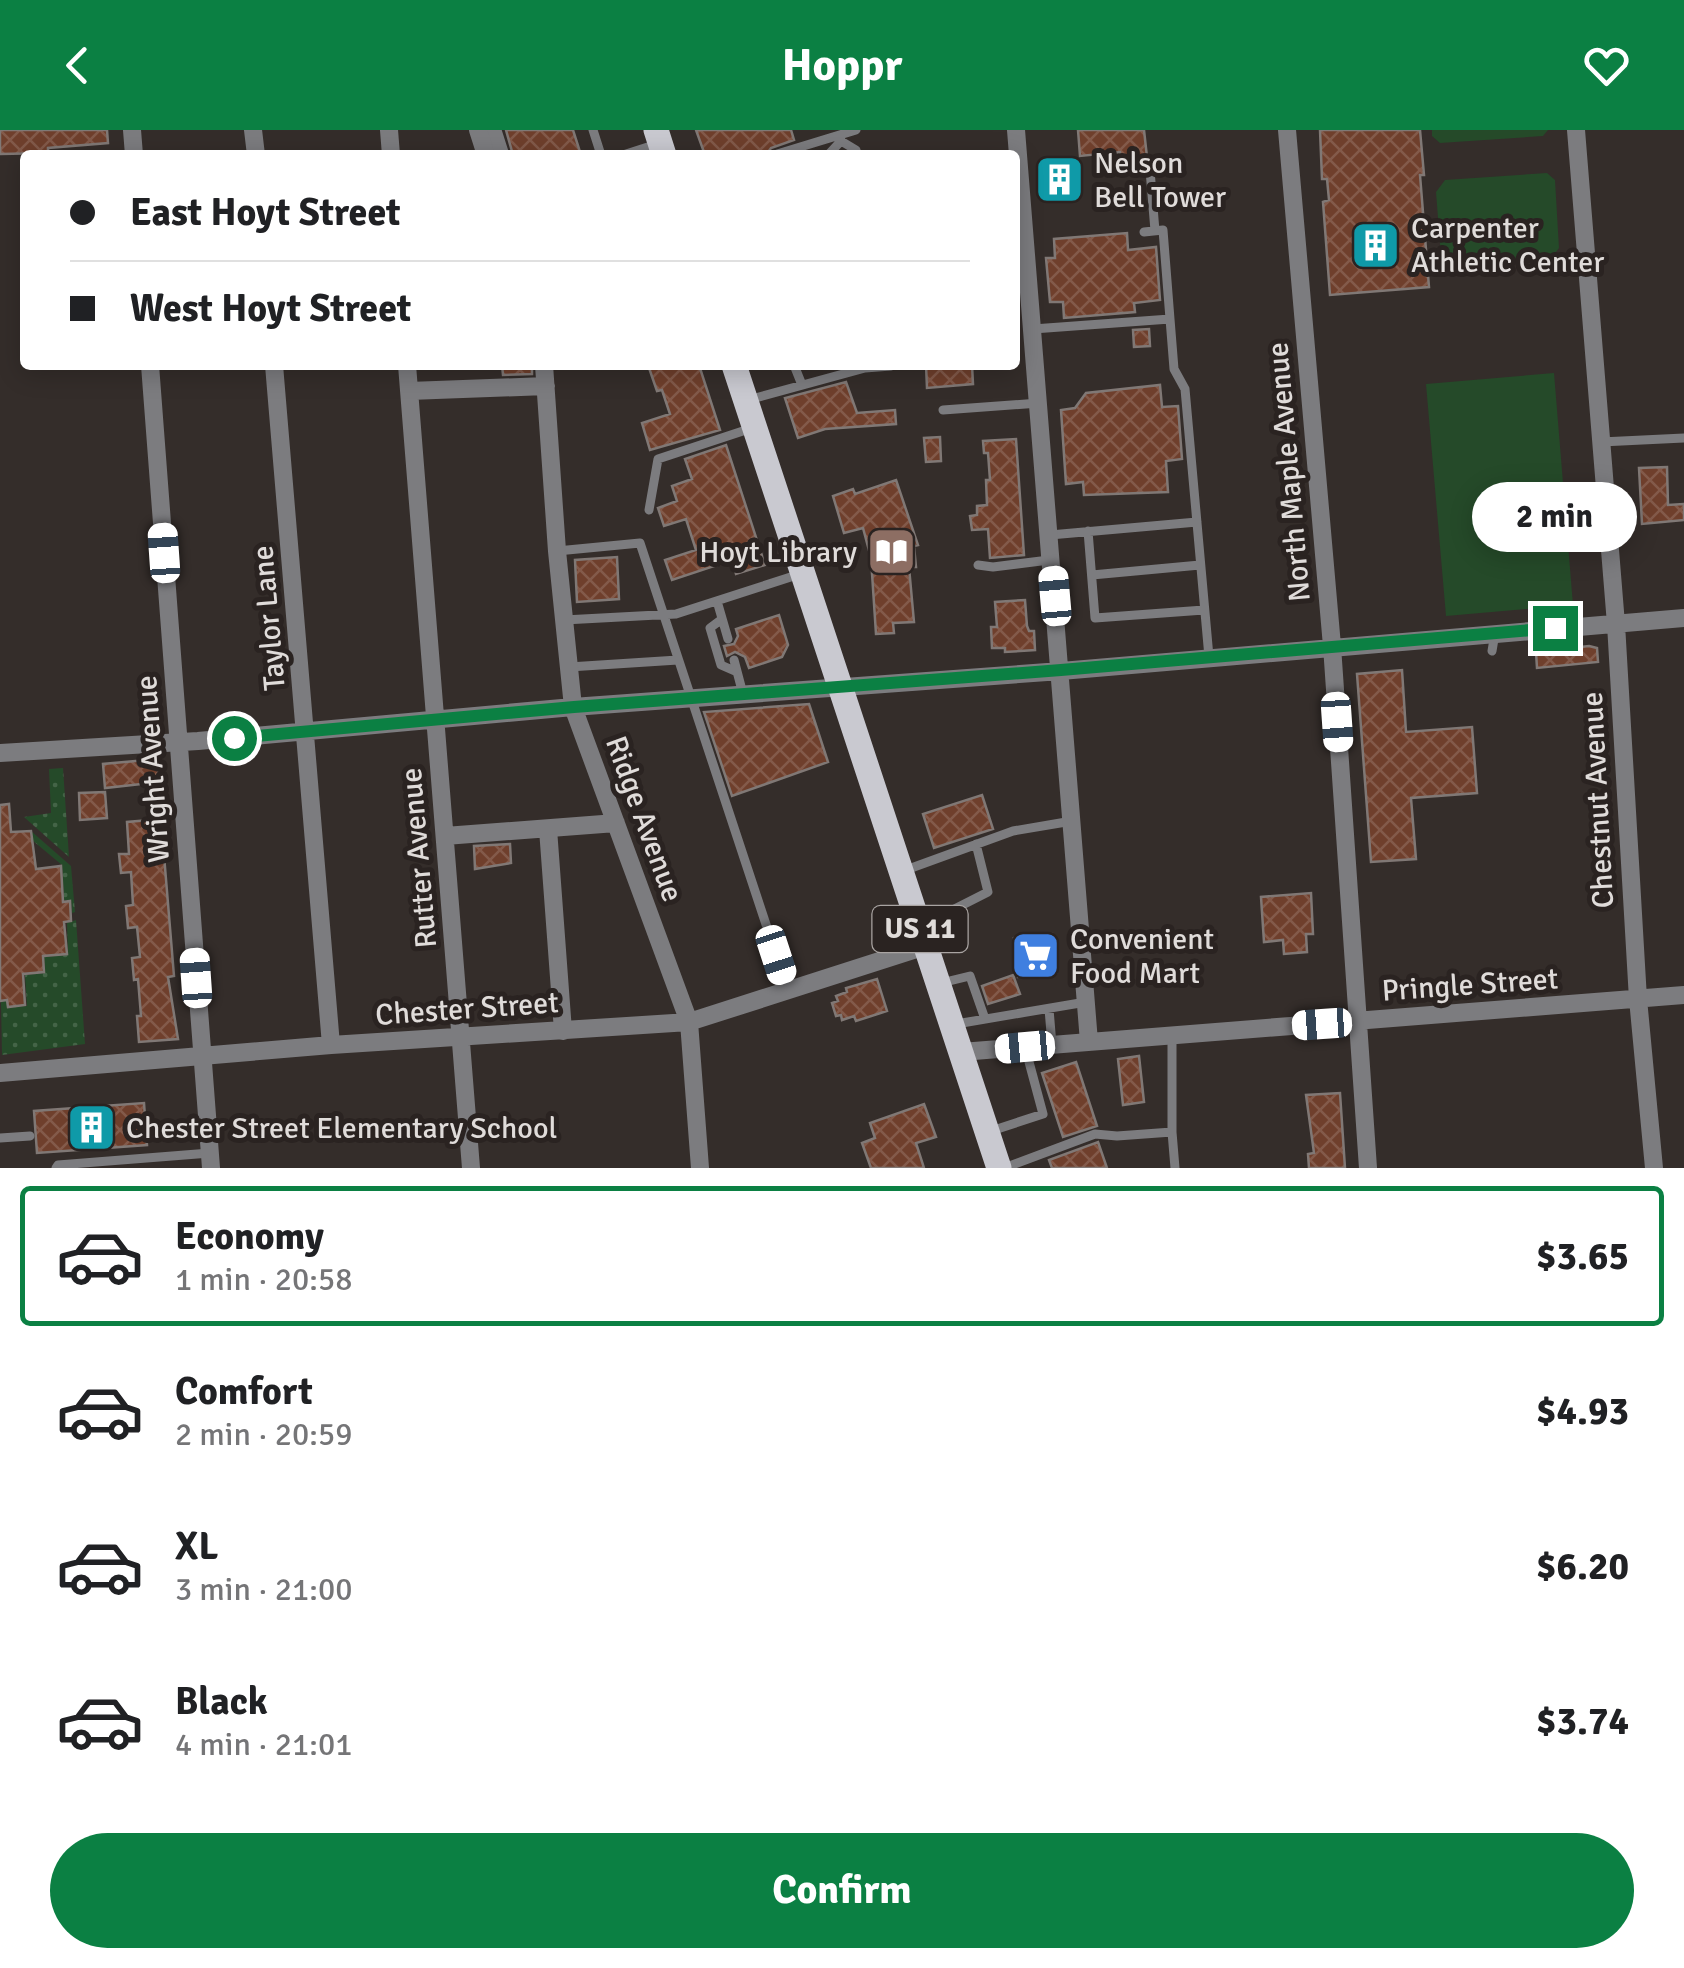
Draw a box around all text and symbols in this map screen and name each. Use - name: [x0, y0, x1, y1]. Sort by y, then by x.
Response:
- icon: back: [50, 38, 105, 93]
- text: Hoppr: [782, 38, 902, 93]
- icon: heart: [1579, 38, 1634, 93]
- place label: Nelson Bell Tower: [1094, 145, 1226, 216]
- building icon: Nelson Bell Tower: [1033, 154, 1085, 206]
- text: East Hoyt Street: [130, 189, 401, 236]
- place label: Carpenter Athletic Center: [1411, 210, 1604, 281]
- building icon: Carpenter Athletic Center: [1350, 219, 1402, 271]
- text: West Hoyt Street: [130, 285, 411, 332]
- street label: North Maple Avenue: [1259, 341, 1319, 603]
- callout: 2 min: [1472, 483, 1638, 553]
- text: 2 min: [1516, 497, 1593, 536]
- car: [147, 522, 181, 584]
- library icon: Hoyt Library: [866, 526, 918, 578]
- place label: Hoyt Library: [699, 534, 857, 571]
- street label: Taylor Lane: [244, 544, 294, 692]
- car: [1037, 565, 1073, 627]
- route end: [1533, 606, 1578, 651]
- street label: Wright Avenue: [128, 674, 178, 864]
- car: [1320, 691, 1354, 753]
- street label: Chestnut Avenue: [1574, 691, 1622, 909]
- route start: [212, 716, 257, 761]
- street label: Ridge Avenue: [597, 731, 691, 907]
- street label: Rutter Avenue: [393, 766, 445, 950]
- road number: US 11: [872, 906, 968, 952]
- place label: Convenient Food Mart: [1070, 921, 1214, 992]
- car: [752, 922, 800, 988]
- supermarket icon: Convenient Food Mart: [1009, 930, 1061, 982]
- car: [179, 947, 213, 1009]
- street label: Pringle Street: [1381, 960, 1559, 1010]
- street label: Chester Street: [374, 984, 560, 1034]
- car: [1291, 1007, 1353, 1041]
- car: [994, 1029, 1056, 1065]
- building icon: Chester Street Elementary School: [65, 1102, 117, 1154]
- place label: Chester Street Elementary School: [126, 1110, 557, 1147]
- icon: car: [55, 1211, 145, 1301]
- text: Economy: [175, 1213, 324, 1260]
- text: $3.65: [1536, 1233, 1629, 1280]
- text: 1 min · 20:58: [175, 1260, 353, 1299]
- icon: car: [55, 1366, 145, 1456]
- text: Comfort: [175, 1368, 313, 1415]
- text: $4.93: [1536, 1388, 1629, 1435]
- text: 2 min · 20:59: [175, 1415, 353, 1454]
- icon: car: [55, 1521, 145, 1611]
- text: XL: [175, 1523, 218, 1570]
- text: $6.20: [1536, 1543, 1629, 1590]
- text: 3 min · 21:00: [175, 1570, 353, 1609]
- icon: car: [55, 1676, 145, 1766]
- text: Black: [175, 1678, 268, 1725]
- text: $3.74: [1536, 1698, 1629, 1745]
- text: 4 min · 21:01: [175, 1725, 353, 1764]
- button: Confirm: [50, 1833, 1634, 1948]

